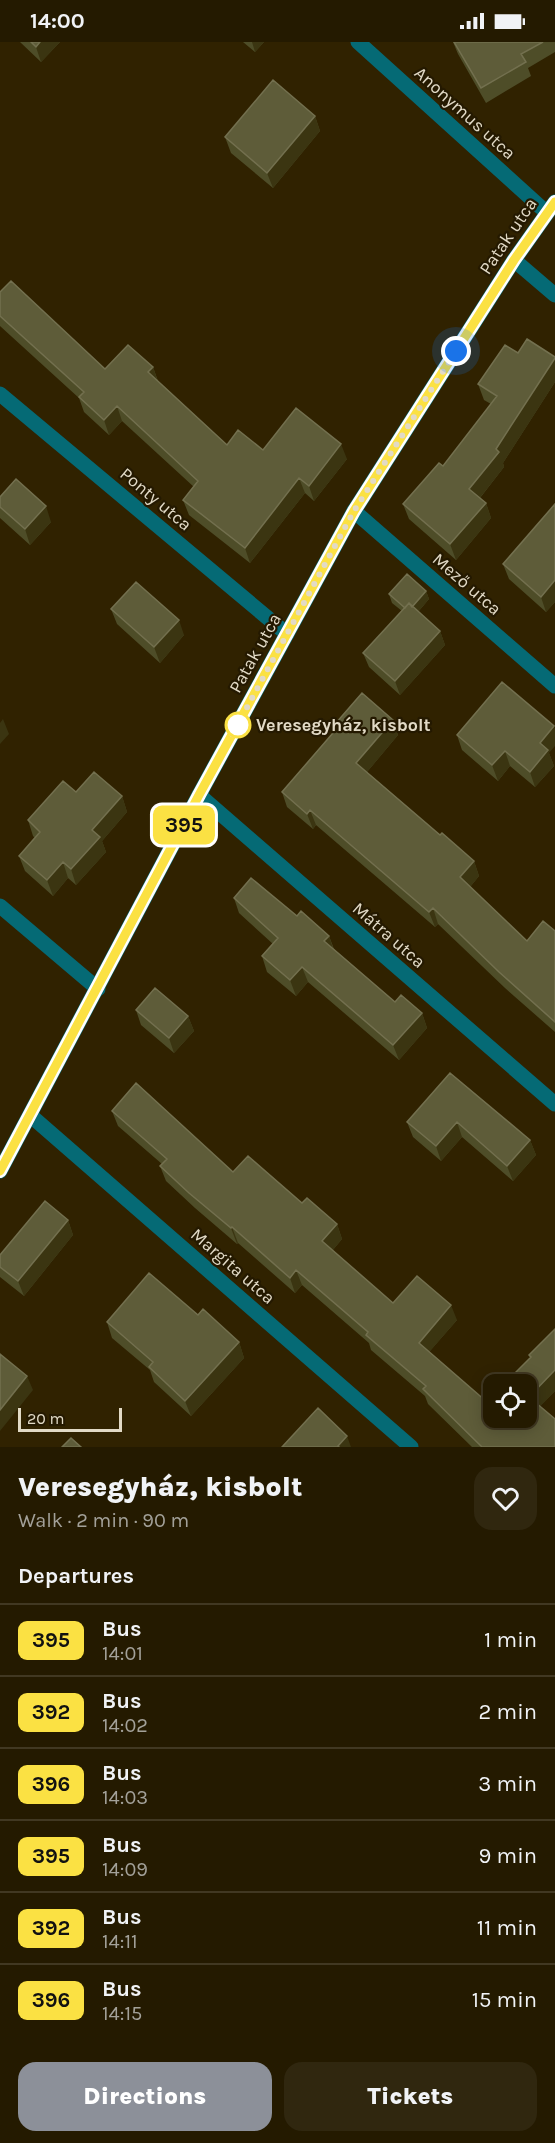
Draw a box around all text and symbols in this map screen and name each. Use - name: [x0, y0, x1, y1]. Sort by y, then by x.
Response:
- text: 14:00: [30, 8, 85, 34]
- street label: Anonymus utca: [410, 62, 520, 164]
- street label: Patak utca: [474, 193, 542, 279]
- your location: [441, 336, 471, 366]
- street label: Ponty utca: [116, 463, 196, 535]
- street label: Mező utca: [428, 548, 506, 620]
- street label: Patak utca: [224, 609, 286, 697]
- marker: Veresegyház, kisbolt: [225, 712, 251, 738]
- place label: Veresegyház, kisbolt: [256, 714, 431, 736]
- line badge: 395: [150, 806, 219, 844]
- text: 395: [165, 813, 203, 837]
- street label: Mátra utca: [348, 897, 430, 973]
- street label: Margita utca: [186, 1223, 280, 1309]
- map controls: [483, 1374, 537, 1428]
- button: locate: [483, 1374, 537, 1428]
- scale bar: [18, 1405, 122, 1432]
- text: 20 m: [27, 1409, 65, 1428]
- button: heart: [474, 1467, 537, 1530]
- text: Veresegyház, kisbolt: [18, 1470, 303, 1503]
- text: Walk · 2 min · 90 m: [18, 1509, 189, 1532]
- text: Departures: [18, 1563, 134, 1589]
- text: Bus: [102, 1616, 142, 1642]
- text: 1 min: [484, 1627, 537, 1653]
- text: 395: [32, 1628, 70, 1652]
- text: 14:01: [102, 1642, 143, 1665]
- text: Bus: [102, 1688, 142, 1714]
- text: 2 min: [479, 1699, 537, 1725]
- text: 392: [32, 1700, 70, 1724]
- text: 14:02: [102, 1714, 148, 1737]
- text: Bus: [102, 1760, 142, 1786]
- text: 3 min: [478, 1771, 537, 1797]
- text: 396: [32, 1772, 70, 1796]
- text: 14:03: [102, 1786, 148, 1809]
- text: Bus: [102, 1832, 142, 1858]
- text: 9 min: [479, 1843, 537, 1869]
- text: 395: [32, 1844, 70, 1868]
- text: 14:09: [102, 1858, 148, 1881]
- text: Bus: [102, 1904, 142, 1930]
- text: 11 min: [477, 1915, 537, 1941]
- text: 392: [32, 1916, 70, 1940]
- text: 14:11: [102, 1930, 138, 1953]
- text: Bus: [102, 1976, 142, 2002]
- text: 15 min: [472, 1987, 537, 2013]
- text: 396: [32, 1988, 70, 2012]
- text: 14:15: [102, 2002, 142, 2025]
- button: Directions: [18, 2062, 272, 2131]
- button: Tickets: [284, 2062, 537, 2131]

